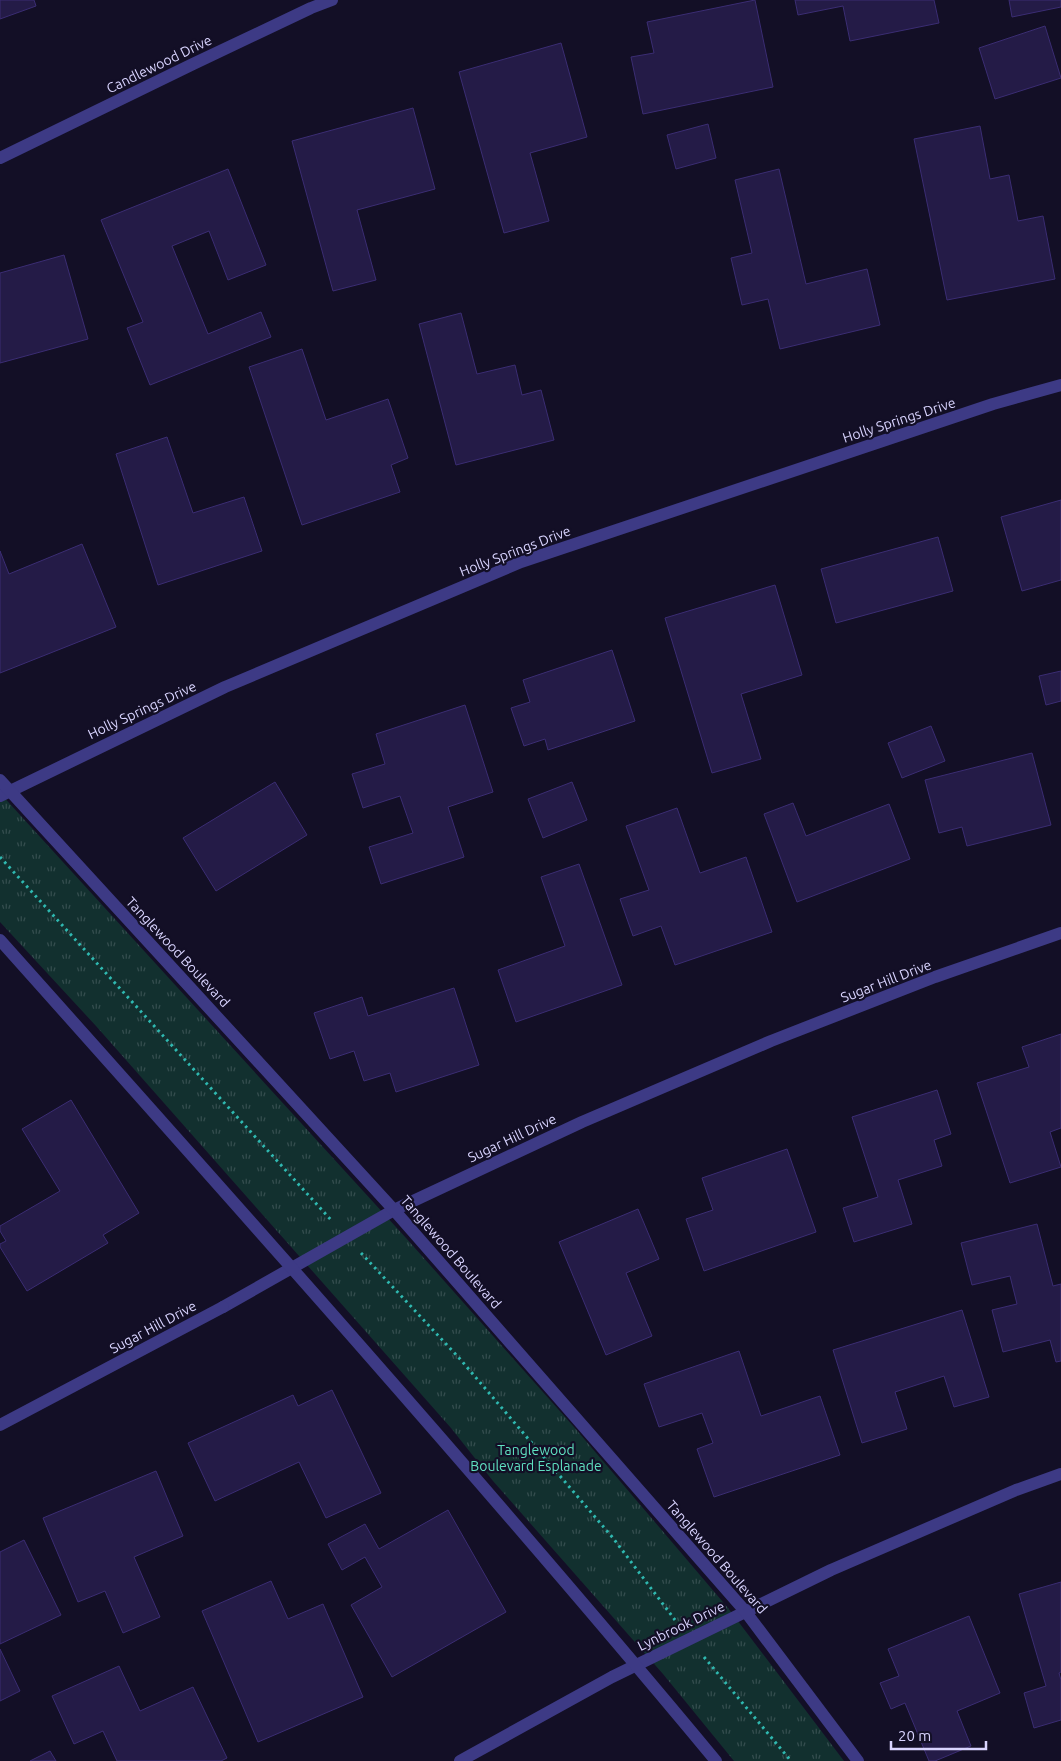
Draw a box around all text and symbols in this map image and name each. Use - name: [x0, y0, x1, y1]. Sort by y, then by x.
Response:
- street label: Candlewood Drive: [104, 32, 214, 96]
- street label: Holly Springs Drive: [840, 394, 958, 446]
- street label: Holly Springs Drive: [457, 522, 573, 580]
- street label: Holly Springs Drive: [85, 678, 199, 742]
- street label: Tanglewood Boulevard: [123, 894, 233, 1010]
- street label: Sugar Hill Drive: [838, 956, 934, 1006]
- street label: Sugar Hill Drive: [465, 1110, 559, 1166]
- street label: Tanglewood Boulevard: [398, 1192, 504, 1312]
- street label: Sugar Hill Drive: [107, 1297, 199, 1357]
- park label: Tanglewood Boulevard Esplanade: [470, 1442, 602, 1474]
- street label: Tanglewood Boulevard: [664, 1497, 770, 1617]
- street label: Lynbrook Drive: [635, 1598, 727, 1654]
- scale bar: [891, 1718, 986, 1750]
- text: 20 m: [898, 1727, 931, 1744]

